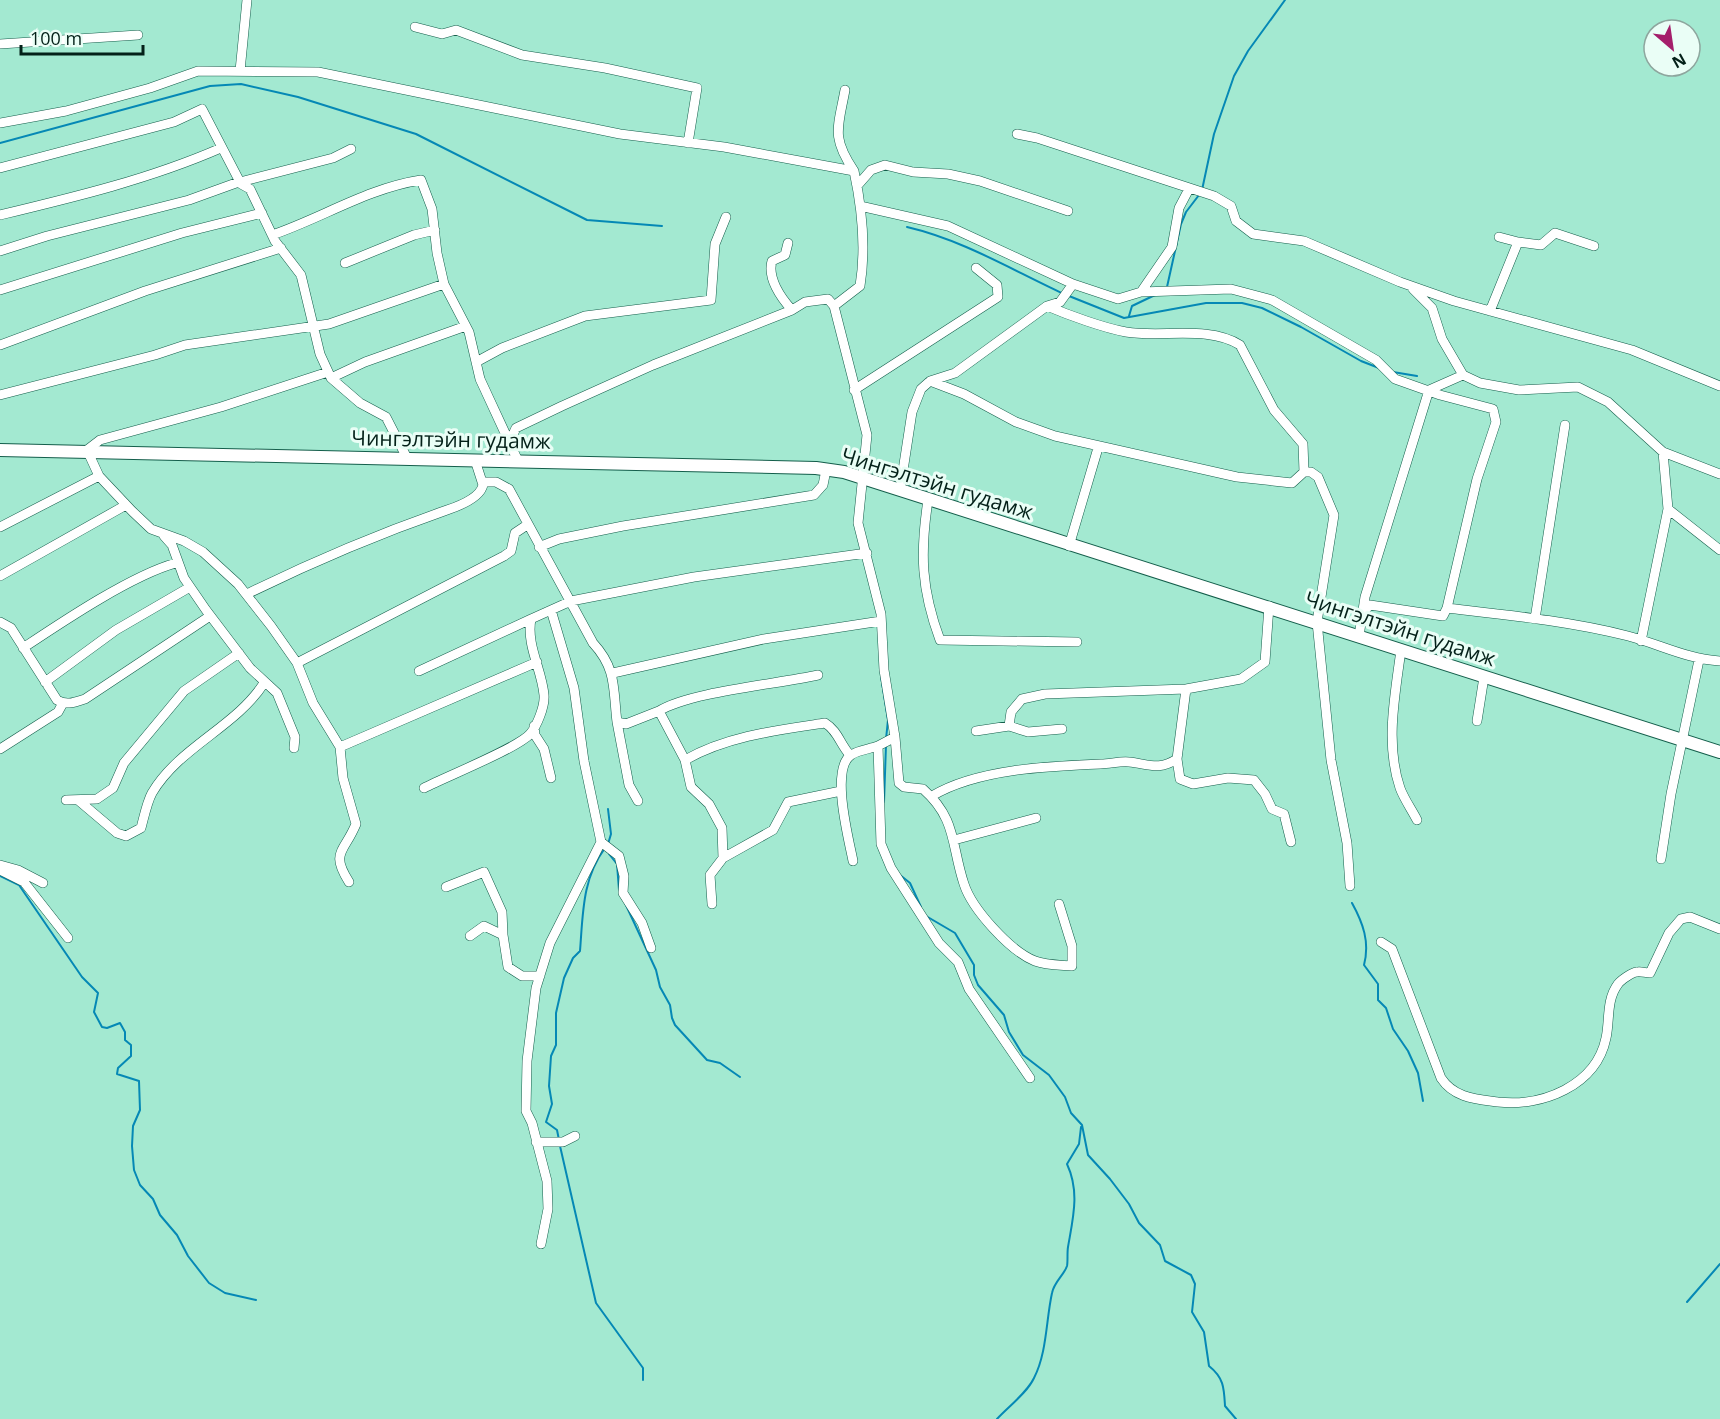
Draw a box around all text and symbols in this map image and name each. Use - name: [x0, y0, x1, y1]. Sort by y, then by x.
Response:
- scale bar: [21, 18, 142, 56]
- north arrow: [1642, 18, 1702, 78]
- text: 100 m: [30, 26, 82, 50]
- text: N: [1668, 48, 1690, 74]
- street label: Чингэлтэйн гудамж: [351, 423, 551, 455]
- street label: Чингэлтэйн гудамж: [838, 441, 1037, 526]
- street label: Чингэлтэйн гудамж: [1301, 584, 1500, 672]

